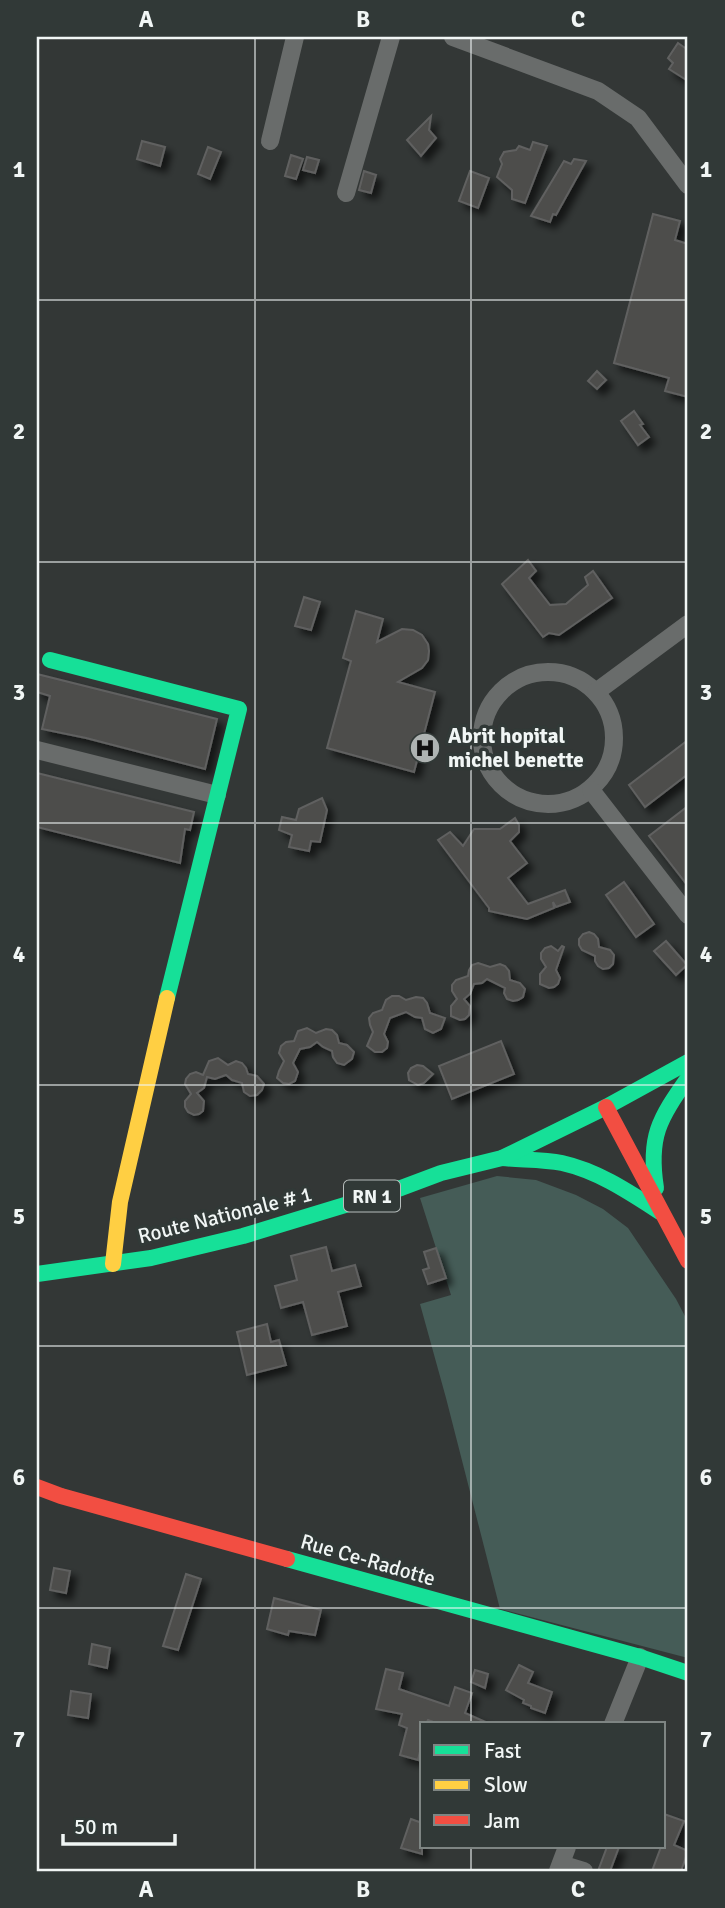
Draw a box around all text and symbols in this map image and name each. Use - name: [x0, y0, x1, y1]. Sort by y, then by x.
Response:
- text: A: [139, 5, 154, 34]
- text: B: [356, 5, 370, 34]
- text: C: [571, 5, 585, 34]
- text: 1: [13, 155, 25, 184]
- text: 1: [700, 155, 712, 184]
- text: 2: [13, 417, 25, 446]
- text: 2: [700, 417, 712, 446]
- text: 3: [13, 678, 25, 707]
- text: 3: [700, 678, 712, 707]
- place label: Abrit hopital michel benette: [448, 723, 584, 773]
- hospital icon: Abrit hopital michel benette: [408, 731, 442, 765]
- text: 4: [13, 940, 25, 969]
- text: 4: [700, 940, 712, 969]
- road number: RN 1: [344, 1180, 400, 1212]
- street label: Route Nationale # 1: [135, 1181, 315, 1249]
- text: 5: [13, 1202, 25, 1231]
- text: 5: [700, 1202, 712, 1231]
- text: 6: [13, 1463, 25, 1492]
- text: 6: [700, 1463, 712, 1492]
- street label: Rue Ce-Radotte: [298, 1528, 438, 1592]
- legend: [420, 1722, 666, 1848]
- text: 7: [13, 1725, 25, 1754]
- text: 7: [700, 1725, 712, 1754]
- text: Fast: [484, 1738, 521, 1764]
- text: Slow: [484, 1772, 528, 1798]
- scale bar: [63, 1803, 175, 1847]
- text: Jam: [484, 1808, 520, 1834]
- text: 50 m: [74, 1814, 118, 1840]
- text: A: [139, 1875, 154, 1904]
- text: B: [356, 1875, 370, 1904]
- text: C: [571, 1875, 585, 1904]

